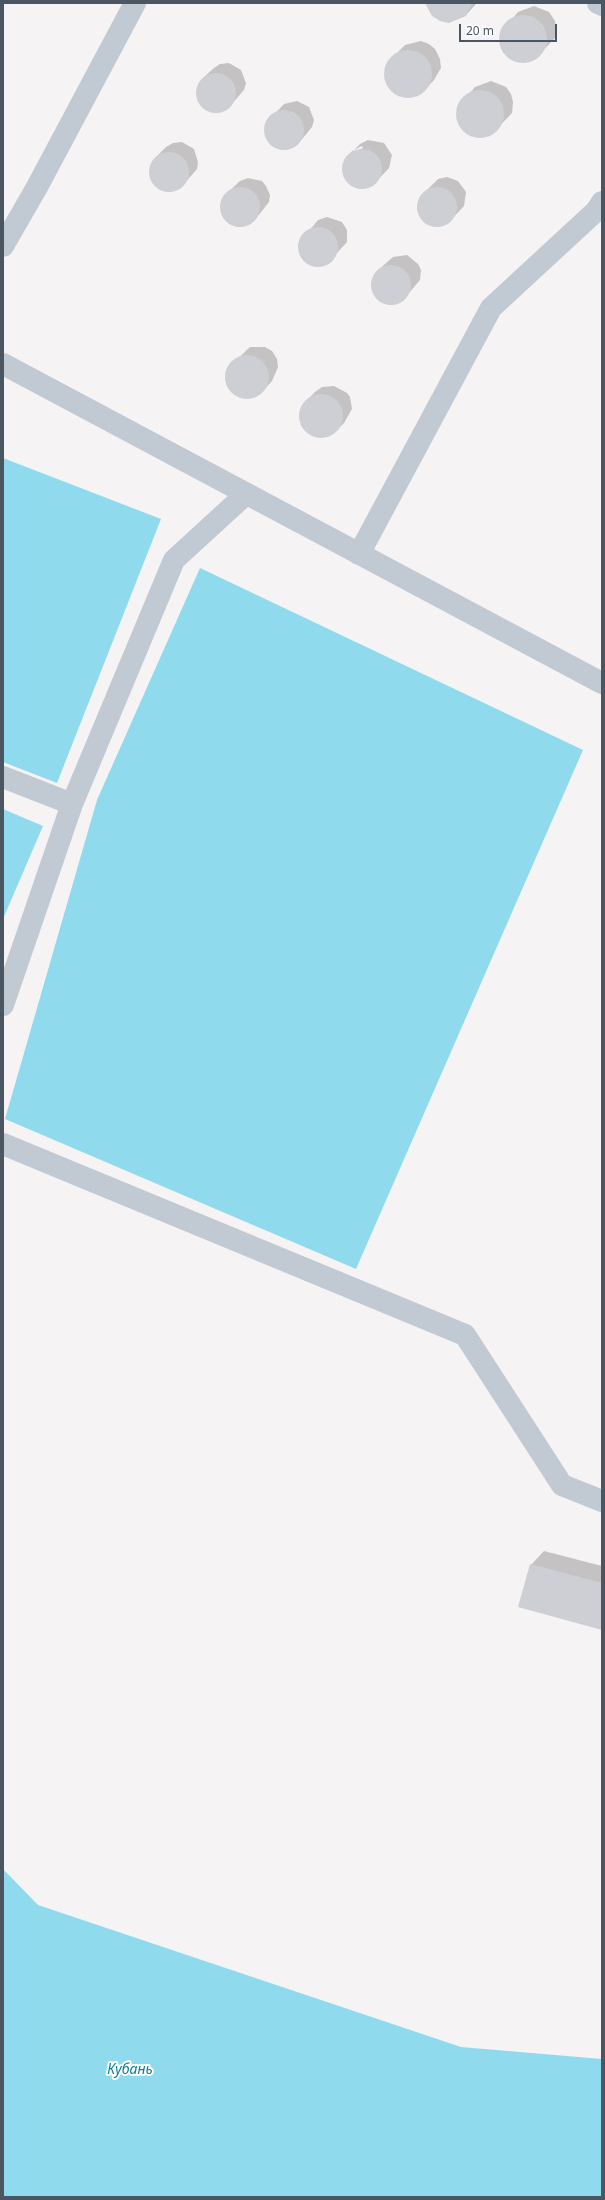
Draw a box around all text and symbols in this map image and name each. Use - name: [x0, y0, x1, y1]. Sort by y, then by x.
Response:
- scale bar: [461, 16, 559, 42]
- text: 20 m: [466, 22, 494, 39]
- water label: Кубань: [107, 2062, 153, 2078]

